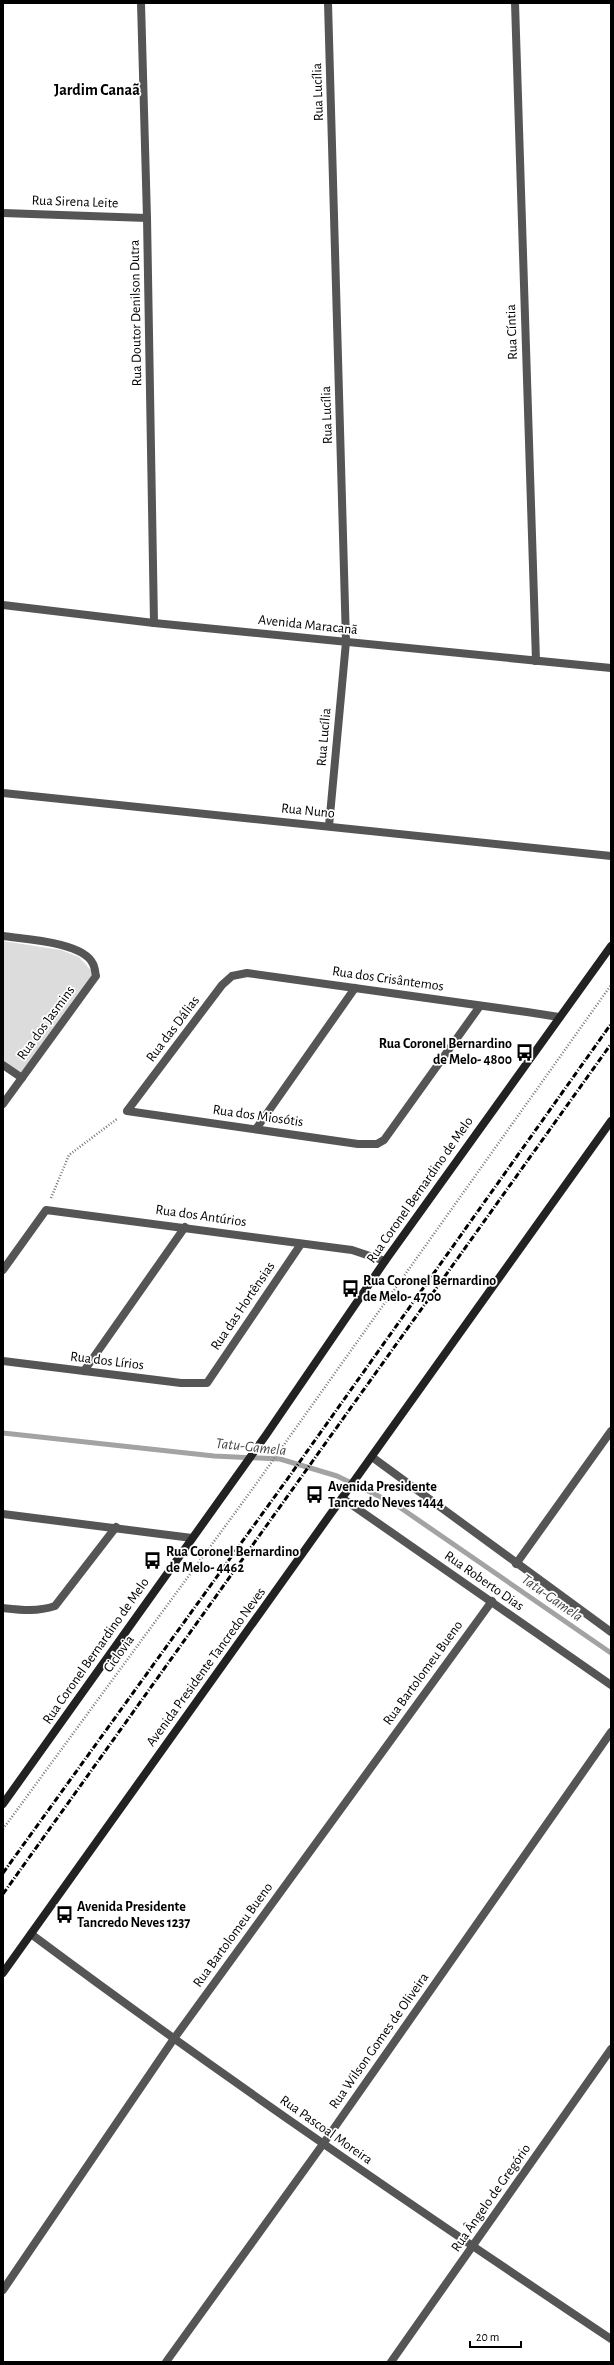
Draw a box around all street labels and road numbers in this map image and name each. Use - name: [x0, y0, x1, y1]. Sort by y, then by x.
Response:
- street label: Rua Lucília: [310, 62, 326, 121]
- street label: Rua Sirena Leite: [32, 193, 118, 211]
- street label: Rua Doutor Denilson Dutra: [128, 239, 144, 387]
- street label: Rua Cíntia: [504, 303, 520, 360]
- street label: Rua Lucília: [319, 385, 335, 444]
- street label: Avenida Maracanã: [258, 613, 359, 637]
- street label: Rua Lucília: [314, 707, 334, 767]
- street label: Rua Nuno: [280, 801, 336, 821]
- street label: Rua dos Crisântemos: [331, 964, 445, 994]
- street label: Rua dos Jasmins: [15, 983, 77, 1063]
- street label: Rua das Dálias: [144, 993, 202, 1065]
- street label: Rua dos Miosótis: [212, 1103, 304, 1129]
- street label: Rua Coronel Bernardino de Melo: [364, 1114, 476, 1266]
- street label: Rua dos Antúrios: [155, 1203, 247, 1229]
- street label: Rua das Hortênsias: [208, 1259, 278, 1353]
- street label: Rua dos Lírios: [69, 1350, 145, 1372]
- street label: Rua Roberto Dias: [442, 1549, 526, 1613]
- street label: Rua Coronel Bernardino de Melo: [40, 1575, 152, 1727]
- street label: Avenida Presidente Tancredo Neves: [144, 1585, 268, 1749]
- street label: Rua Bartolomeu Bueno: [380, 1618, 466, 1728]
- street label: Ciclovia: [101, 1632, 137, 1675]
- street label: Rua Bartolomeu Bueno: [190, 1880, 276, 1990]
- street label: Rua Wilson Gomes de Oliveira: [327, 1970, 432, 2112]
- street label: Rua Pascoal Moreira: [277, 2093, 375, 2167]
- street label: Rua Ângelo de Gregório: [447, 2140, 533, 2254]

